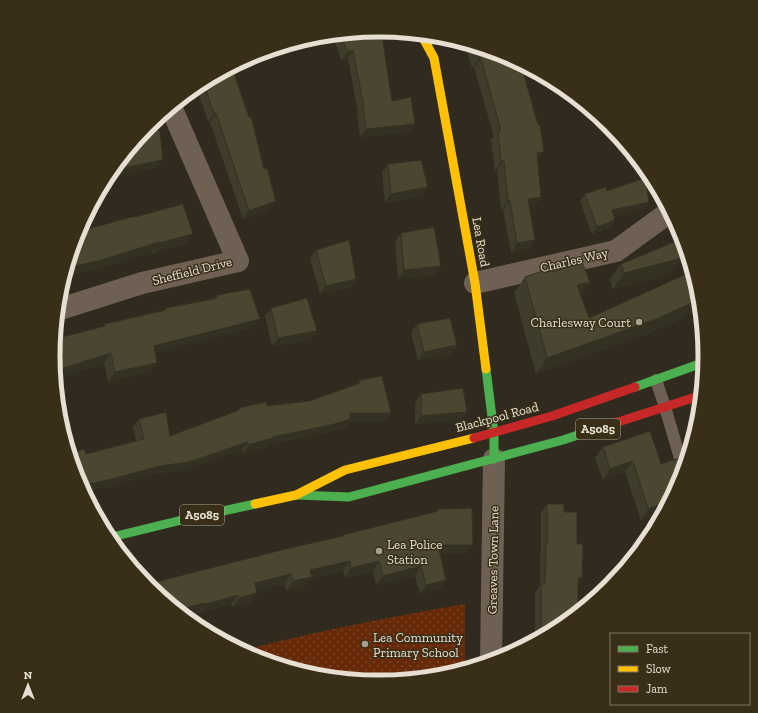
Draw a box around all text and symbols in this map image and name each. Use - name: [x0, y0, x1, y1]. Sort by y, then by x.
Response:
- street label: Lea Road: [469, 216, 493, 268]
- street label: Charles Way: [539, 245, 610, 275]
- street label: Sheffield Drive: [150, 254, 234, 288]
- place label: Charlesway Court: [531, 315, 631, 330]
- marker: Charlesway Court: [634, 317, 644, 327]
- street label: Blackpool Road: [454, 399, 540, 435]
- road number: A5085: [576, 419, 620, 439]
- road number: A5085: [180, 505, 224, 525]
- street label: Greaves Town Lane: [485, 506, 501, 614]
- place label: Lea Police Station: [387, 537, 442, 567]
- marker: Lea Police Station: [374, 546, 384, 556]
- place label: Lea Community Primary School: [373, 630, 463, 660]
- legend: [610, 633, 750, 705]
- marker: Lea Community Primary School: [360, 639, 370, 649]
- text: Fast: [646, 642, 669, 656]
- text: Slow: [646, 662, 672, 676]
- north arrow: [8, 665, 48, 705]
- text: N: [24, 669, 33, 682]
- text: Jam: [646, 682, 668, 696]

